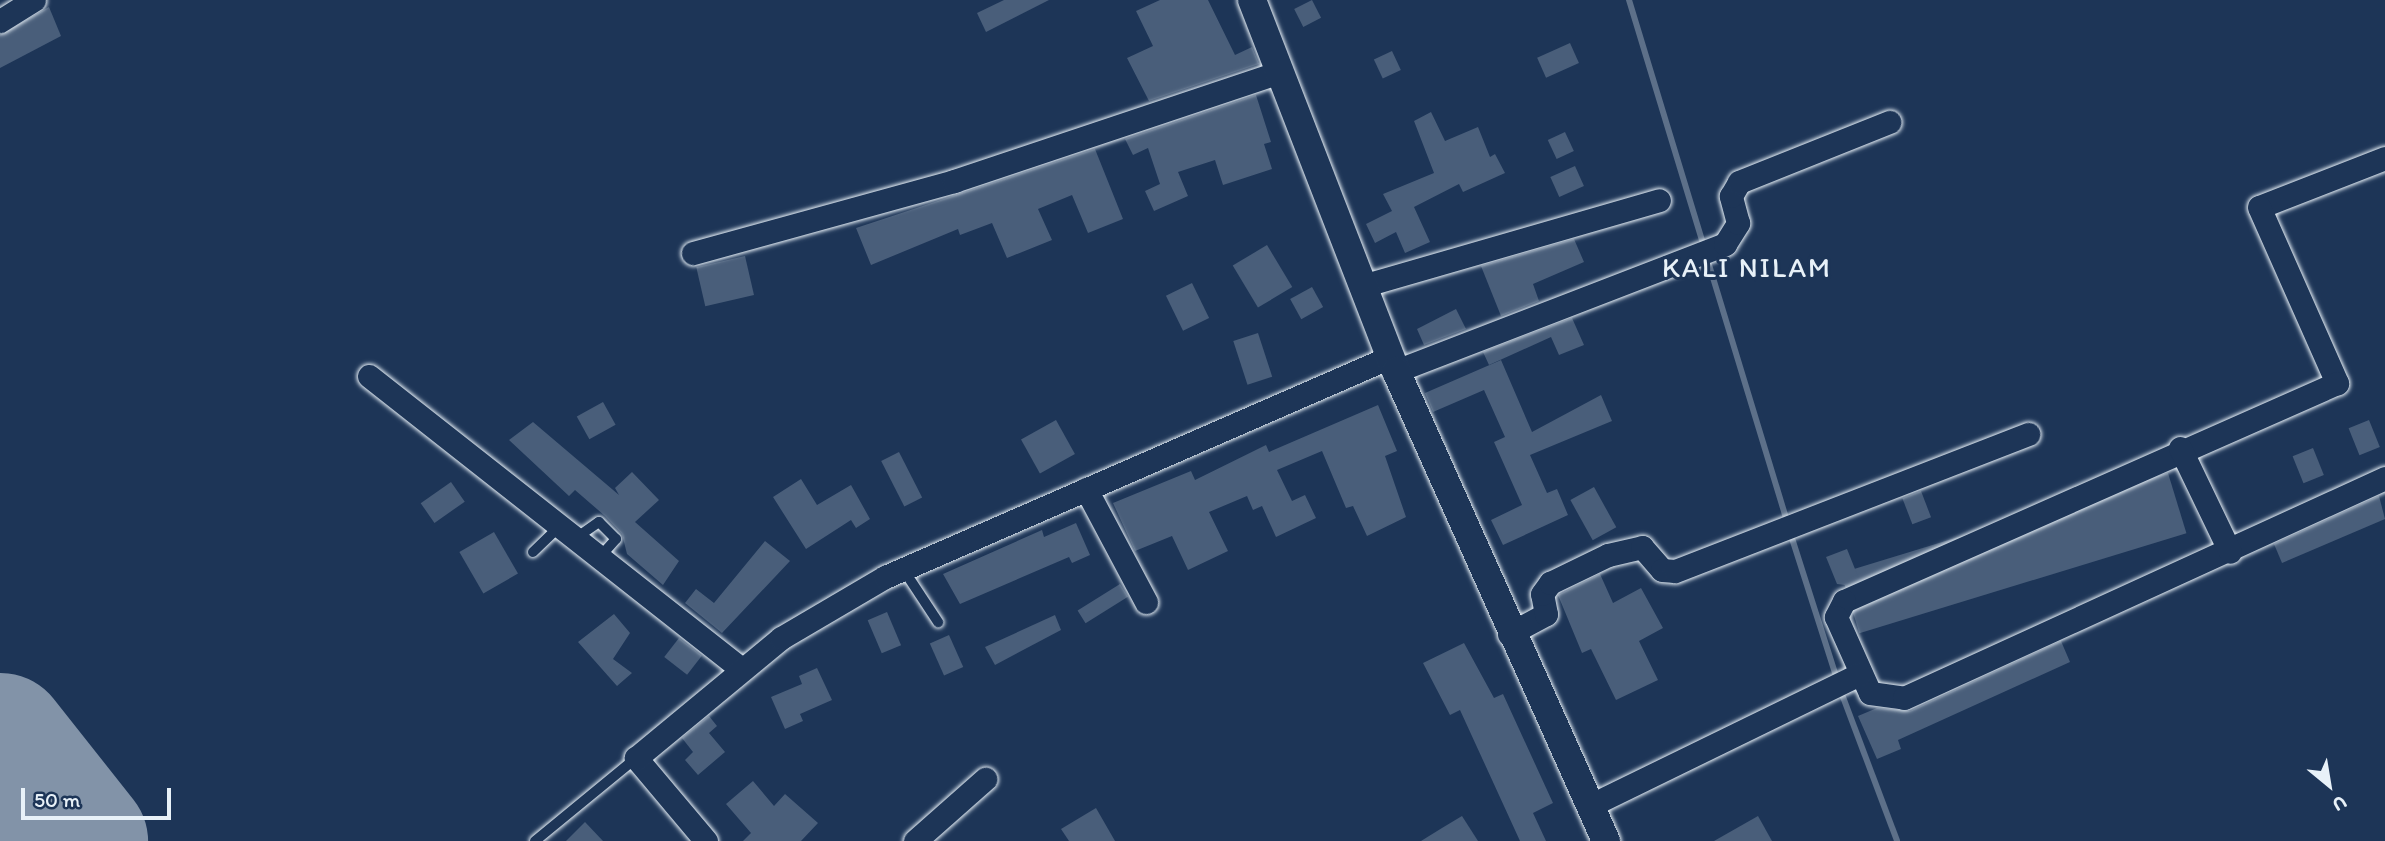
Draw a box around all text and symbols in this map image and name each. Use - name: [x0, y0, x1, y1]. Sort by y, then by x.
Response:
- district label: KALI NILAM: [1665, 250, 1829, 284]
- north arrow: [2294, 750, 2364, 820]
- scale bar: [24, 774, 175, 818]
- text: 50 m: [34, 787, 80, 812]
- text: U: [2329, 791, 2351, 817]

